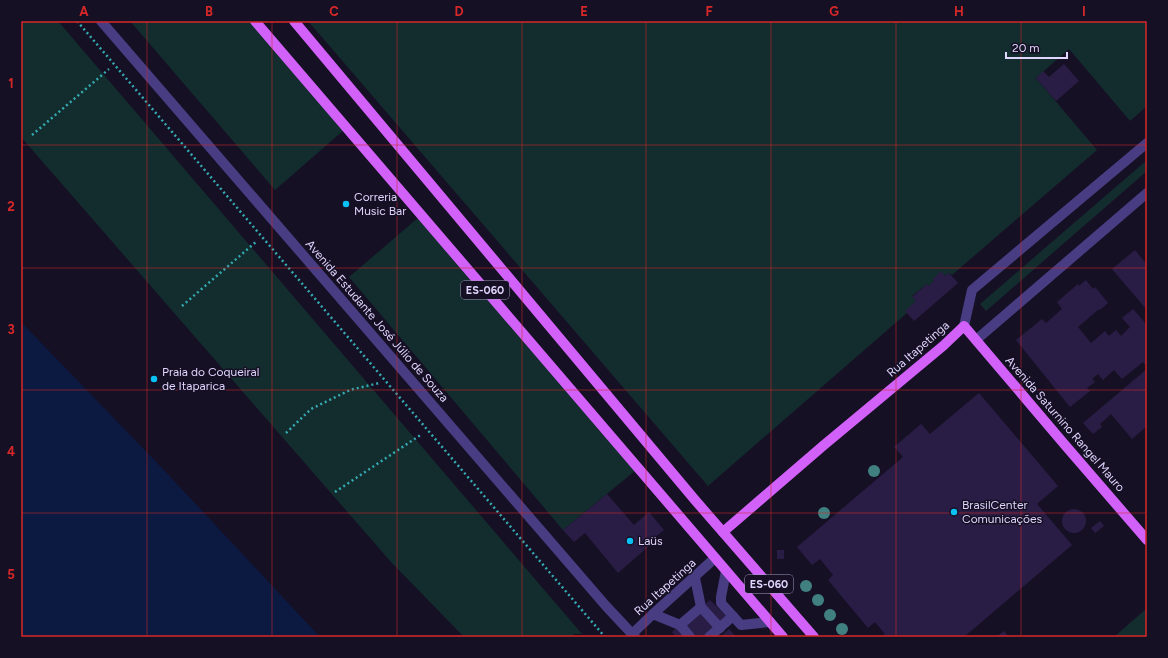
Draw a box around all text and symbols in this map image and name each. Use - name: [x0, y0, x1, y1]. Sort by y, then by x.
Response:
- text: A: [79, 4, 89, 19]
- text: B: [205, 4, 213, 19]
- text: C: [329, 4, 339, 19]
- text: D: [454, 4, 464, 19]
- text: E: [580, 4, 588, 19]
- text: F: [705, 4, 713, 19]
- text: G: [829, 4, 839, 19]
- text: H: [954, 4, 964, 19]
- text: I: [1082, 4, 1086, 19]
- scale bar: [1006, 34, 1067, 60]
- text: 20 m: [1012, 41, 1040, 55]
- text: 1: [8, 76, 14, 91]
- place label: Correria Music Bar: [354, 190, 406, 218]
- text: 2: [7, 199, 15, 214]
- marker: Correria Music Bar: [341, 199, 351, 209]
- street label: Avenida Estudante José Júlio de Souza: [303, 237, 451, 405]
- road number: ES-060: [461, 281, 509, 299]
- street label: Rua Itapetinga: [884, 318, 952, 380]
- text: 3: [7, 322, 15, 337]
- street label: Avenida Saturnino Rangel Mauro: [1002, 354, 1128, 495]
- place label: Praia do Coqueiral de Itaparica: [162, 365, 259, 393]
- marker: Praia do Coqueiral de Itaparica: [149, 374, 159, 384]
- text: 4: [7, 444, 15, 459]
- place label: BrasilCenter Comunicações: [962, 498, 1043, 526]
- marker: BrasilCenter Comunicações: [949, 507, 959, 517]
- place label: Laüs: [638, 534, 663, 548]
- marker: Laüs: [625, 536, 635, 546]
- street label: Rua Itapetinga: [631, 556, 699, 618]
- text: 5: [7, 567, 15, 582]
- road number: ES-060: [745, 575, 793, 593]

